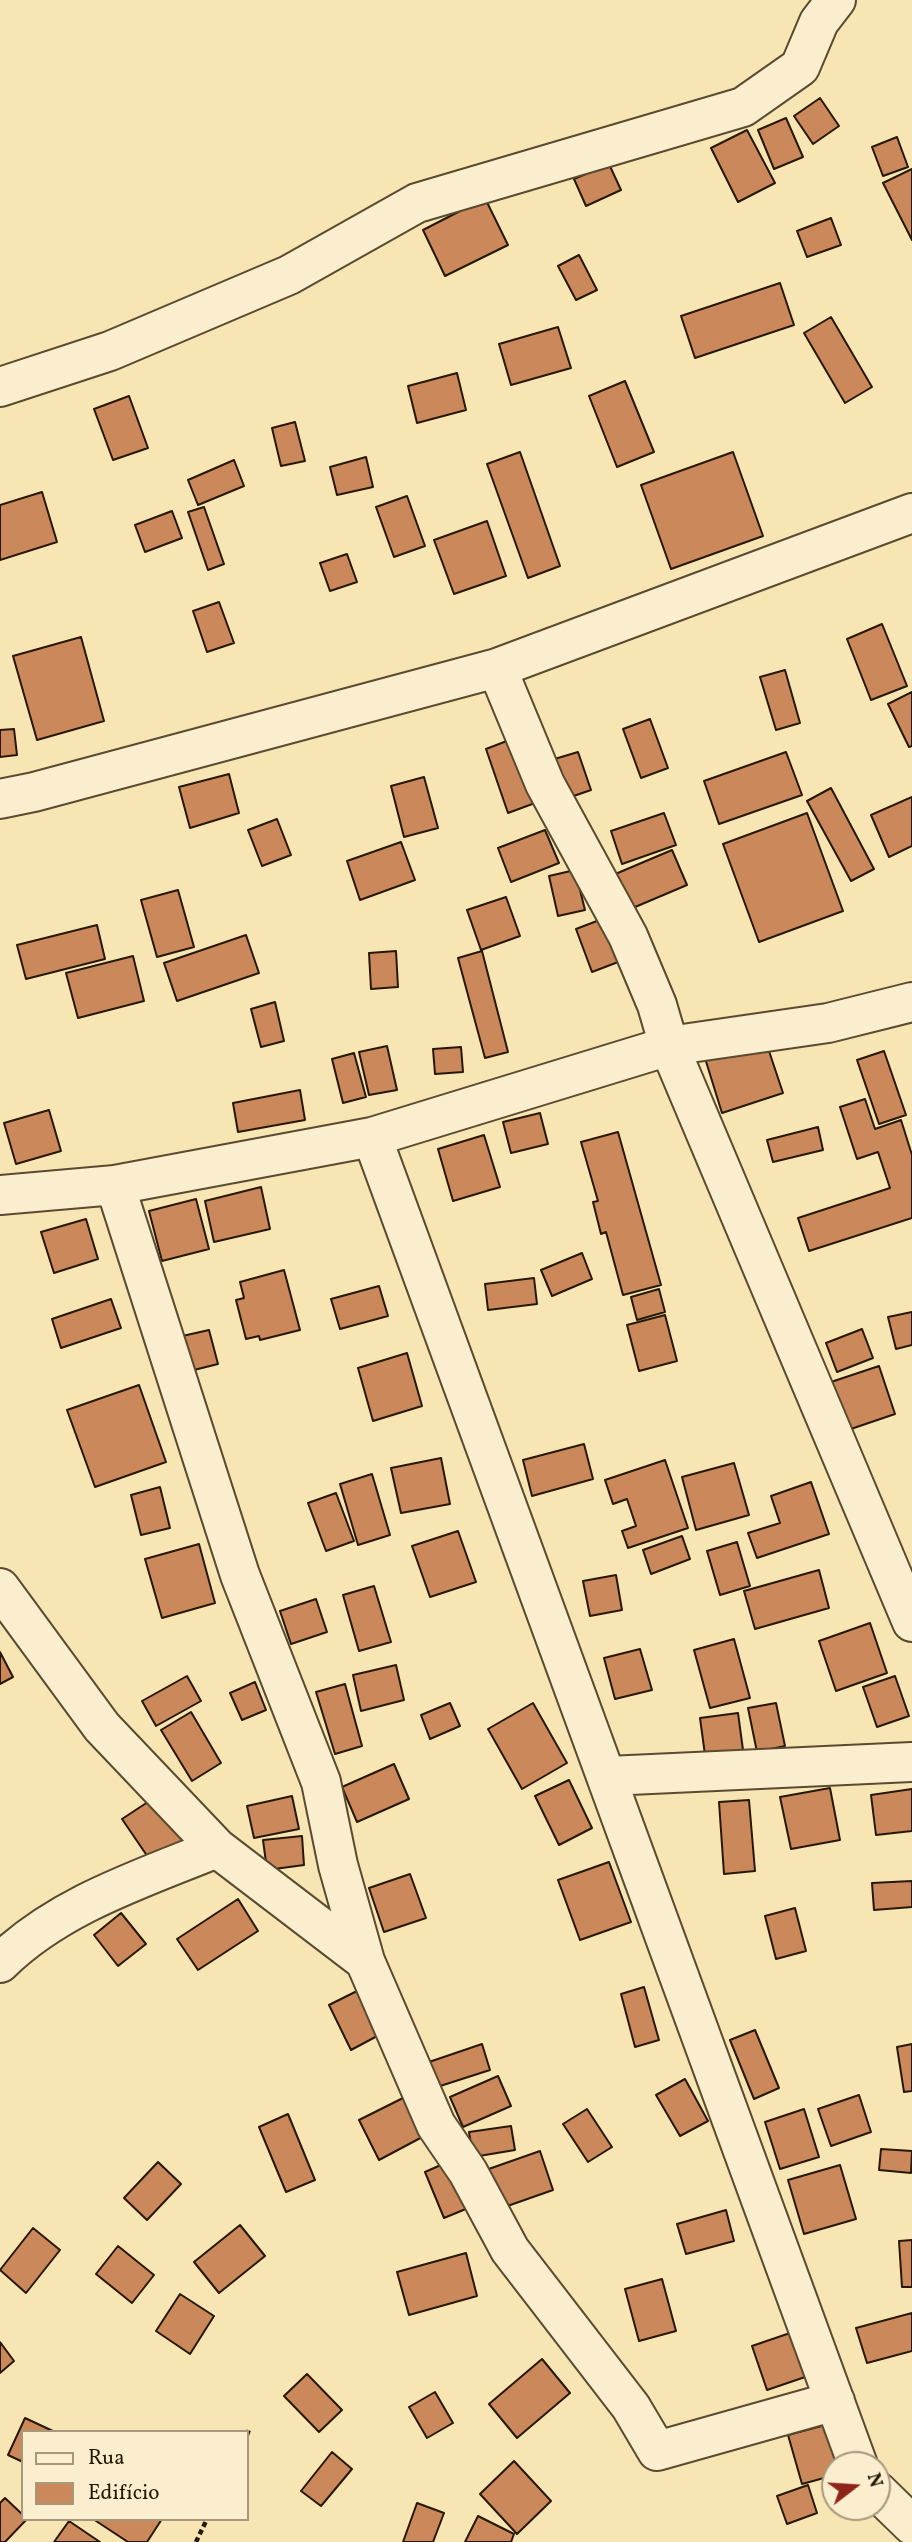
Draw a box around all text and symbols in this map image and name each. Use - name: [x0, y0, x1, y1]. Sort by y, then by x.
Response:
- legend: [21, 2430, 248, 2521]
- text: Rua: [88, 2444, 125, 2473]
- north arrow: [821, 2451, 891, 2521]
- text: N: [860, 2470, 889, 2491]
- text: Edifício: [88, 2479, 160, 2508]

